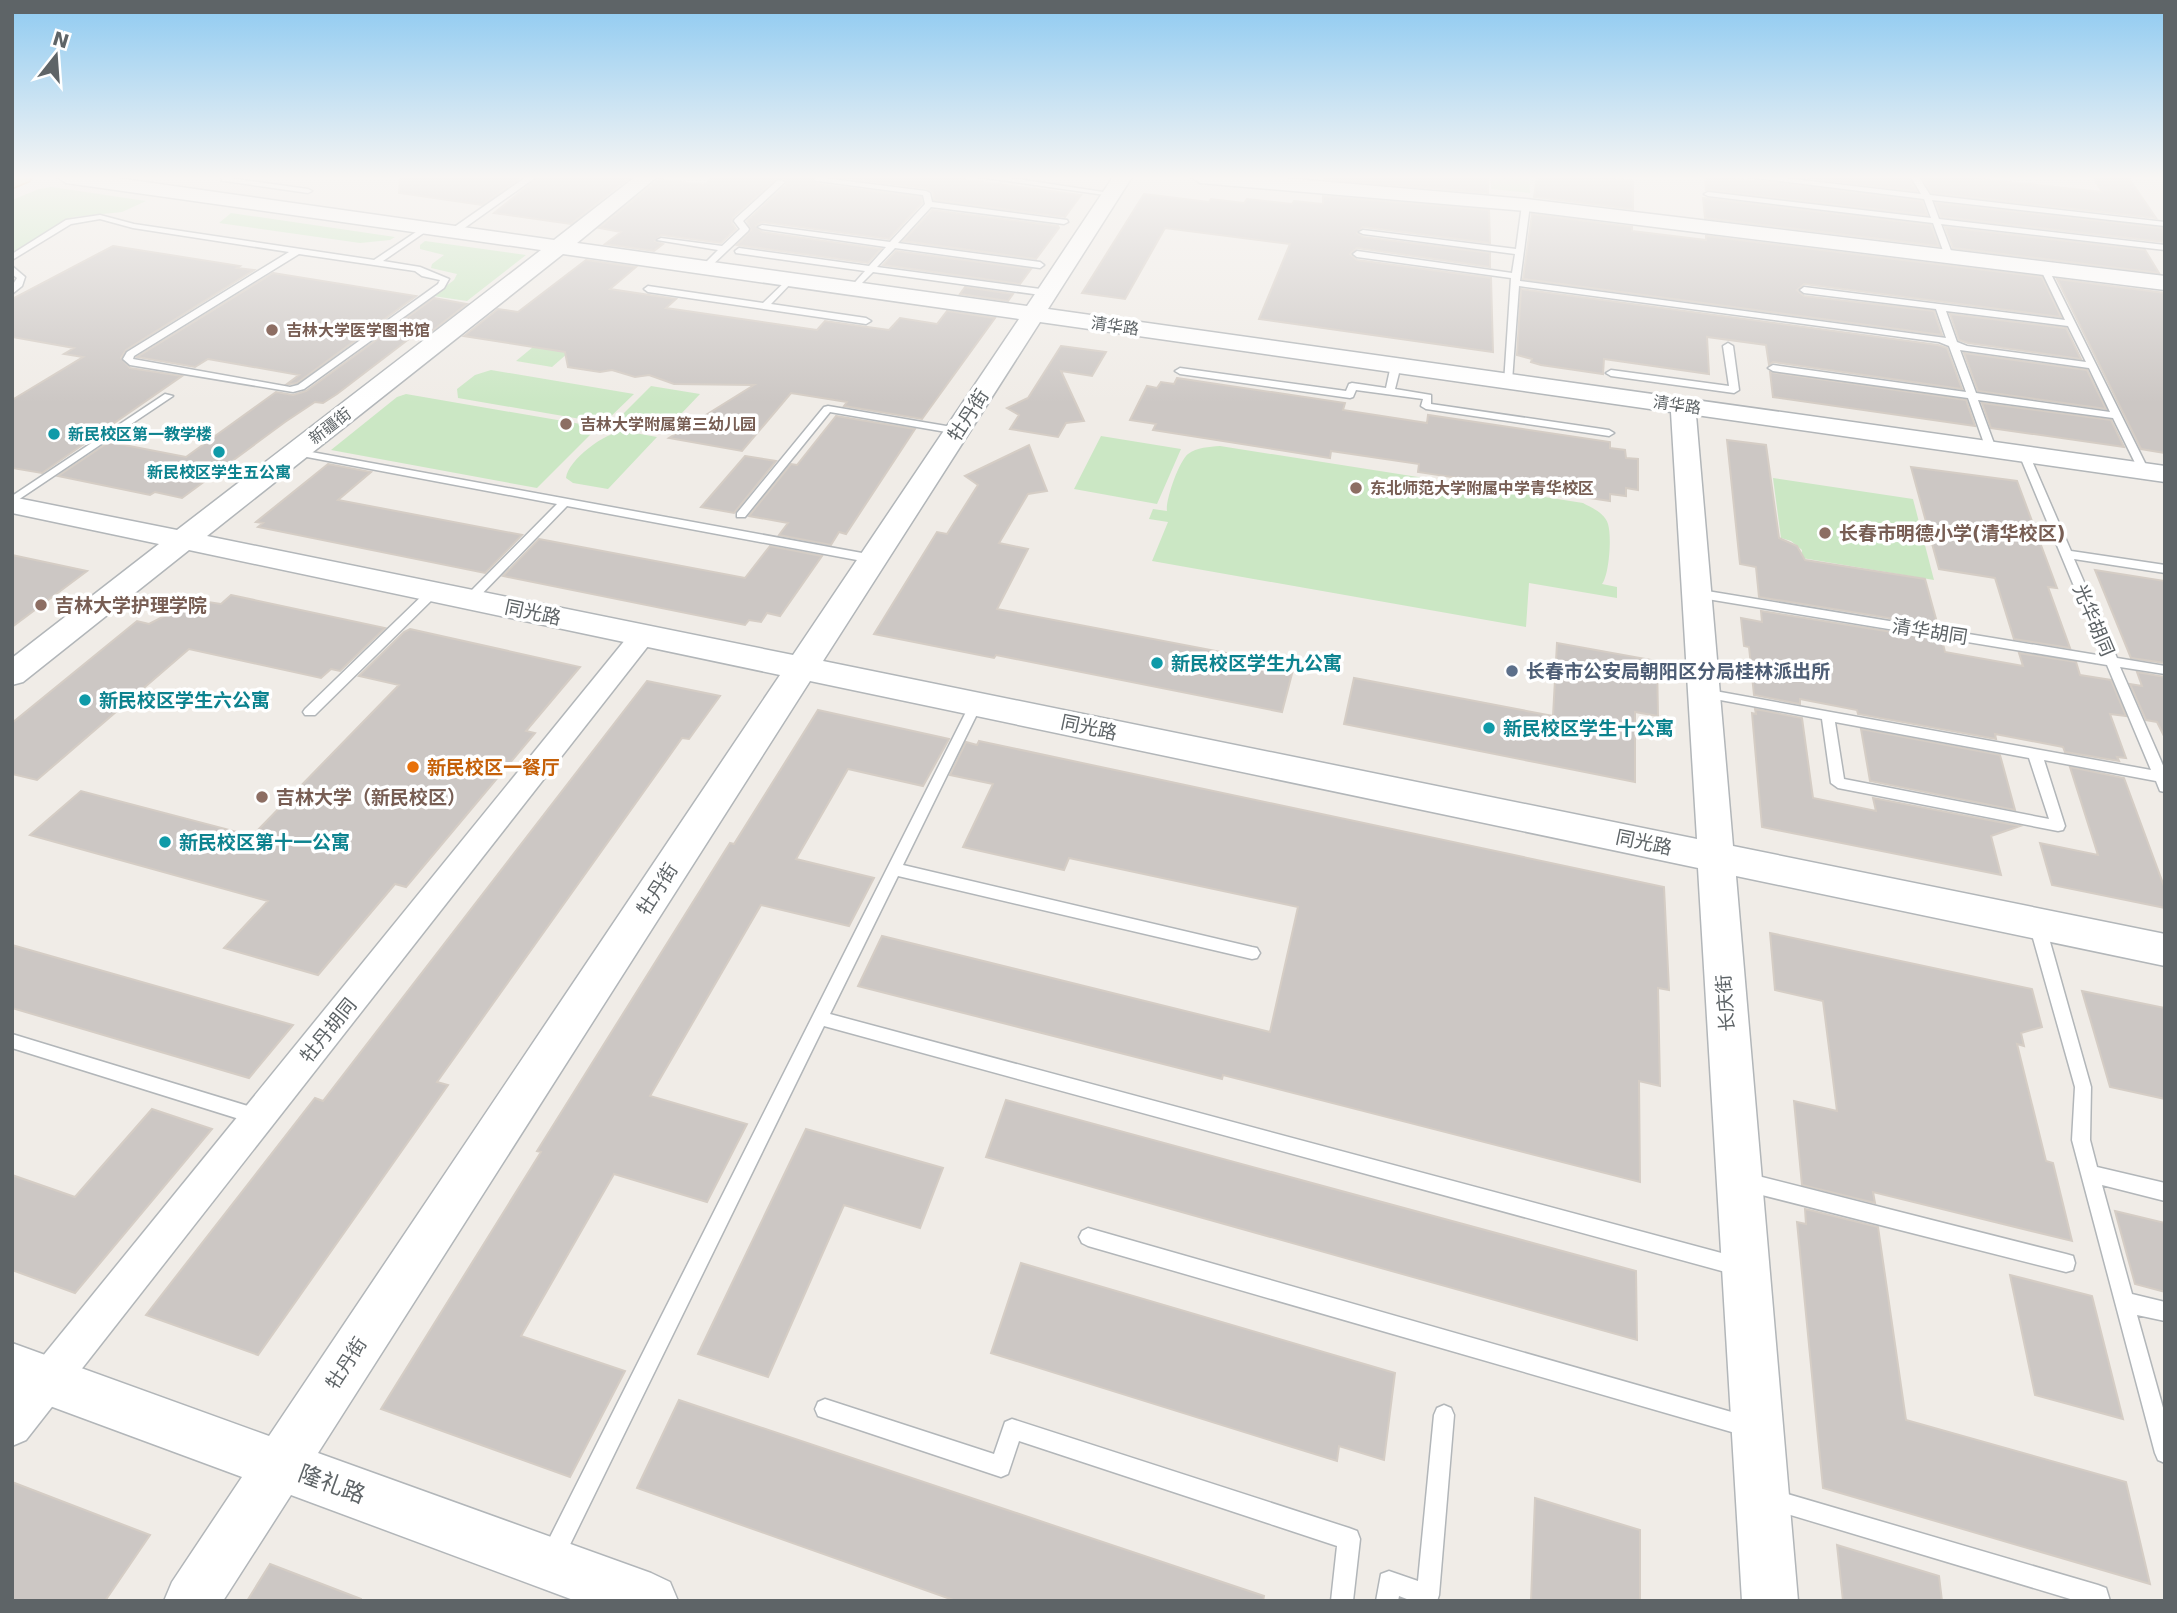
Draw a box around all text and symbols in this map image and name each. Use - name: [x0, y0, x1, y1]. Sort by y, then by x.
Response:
- north arrow: [21, 21, 91, 91]
- text: N: [50, 27, 72, 53]
- street label: 清华路: [1090, 313, 1140, 339]
- place label: 吉林大学医学图书馆: [286, 321, 430, 340]
- marker: 吉林大学医学图书馆: [264, 322, 280, 338]
- street label: 牡丹街: [943, 385, 993, 445]
- street label: 清华路: [1652, 392, 1702, 418]
- street label: 新疆街: [305, 404, 355, 448]
- place label: 吉林大学附属第三幼儿园: [580, 415, 756, 434]
- marker: 吉林大学附属第三幼儿园: [558, 416, 574, 432]
- place label: 新民校区第一教学楼: [68, 425, 212, 444]
- marker: 新民校区第一教学楼: [46, 426, 62, 442]
- marker: 新民校区学生五公寓: [211, 444, 227, 460]
- place label: 新民校区学生五公寓: [147, 463, 291, 482]
- place label: 东北师范大学附属中学青华校区: [1370, 479, 1594, 498]
- marker: 东北师范大学附属中学青华校区: [1348, 480, 1364, 496]
- place label: 长春市明德小学(清华校区): [1839, 522, 2065, 544]
- marker: 长春市明德小学(清华校区): [1817, 525, 1833, 541]
- street label: 光华胡同: [2069, 581, 2119, 659]
- place label: 吉林大学护理学院: [55, 594, 207, 616]
- street label: 同光路: [503, 595, 563, 629]
- marker: 吉林大学护理学院: [33, 597, 49, 613]
- street label: 清华胡同: [1891, 614, 1969, 648]
- place label: 新民校区学生九公寓: [1171, 652, 1342, 674]
- marker: 新民校区学生九公寓: [1149, 655, 1165, 671]
- place label: 长春市公安局朝阳区分局桂林派出所: [1526, 660, 1830, 682]
- marker: 长春市公安局朝阳区分局桂林派出所: [1504, 663, 1520, 679]
- place label: 新民校区学生六公寓: [99, 689, 270, 711]
- marker: 新民校区学生六公寓: [77, 692, 93, 708]
- street label: 同光路: [1059, 710, 1119, 744]
- place label: 新民校区学生十公寓: [1503, 717, 1674, 739]
- marker: 新民校区学生十公寓: [1481, 720, 1497, 736]
- place label: 新民校区一餐厅: [427, 756, 560, 778]
- marker: 新民校区一餐厅: [405, 759, 421, 775]
- place label: 吉林大学（新民校区）: [276, 786, 466, 808]
- marker: 吉林大学（新民校区）: [254, 789, 270, 805]
- street label: 同光路: [1614, 825, 1674, 859]
- place label: 新民校区第十一公寓: [179, 831, 350, 853]
- marker: 新民校区第十一公寓: [157, 834, 173, 850]
- street label: 牡丹街: [632, 859, 682, 919]
- street label: 长庆街: [1712, 974, 1738, 1032]
- street label: 牡丹胡同: [296, 994, 360, 1066]
- street label: 牡丹街: [321, 1333, 371, 1393]
- street label: 隆礼路: [295, 1460, 369, 1508]

